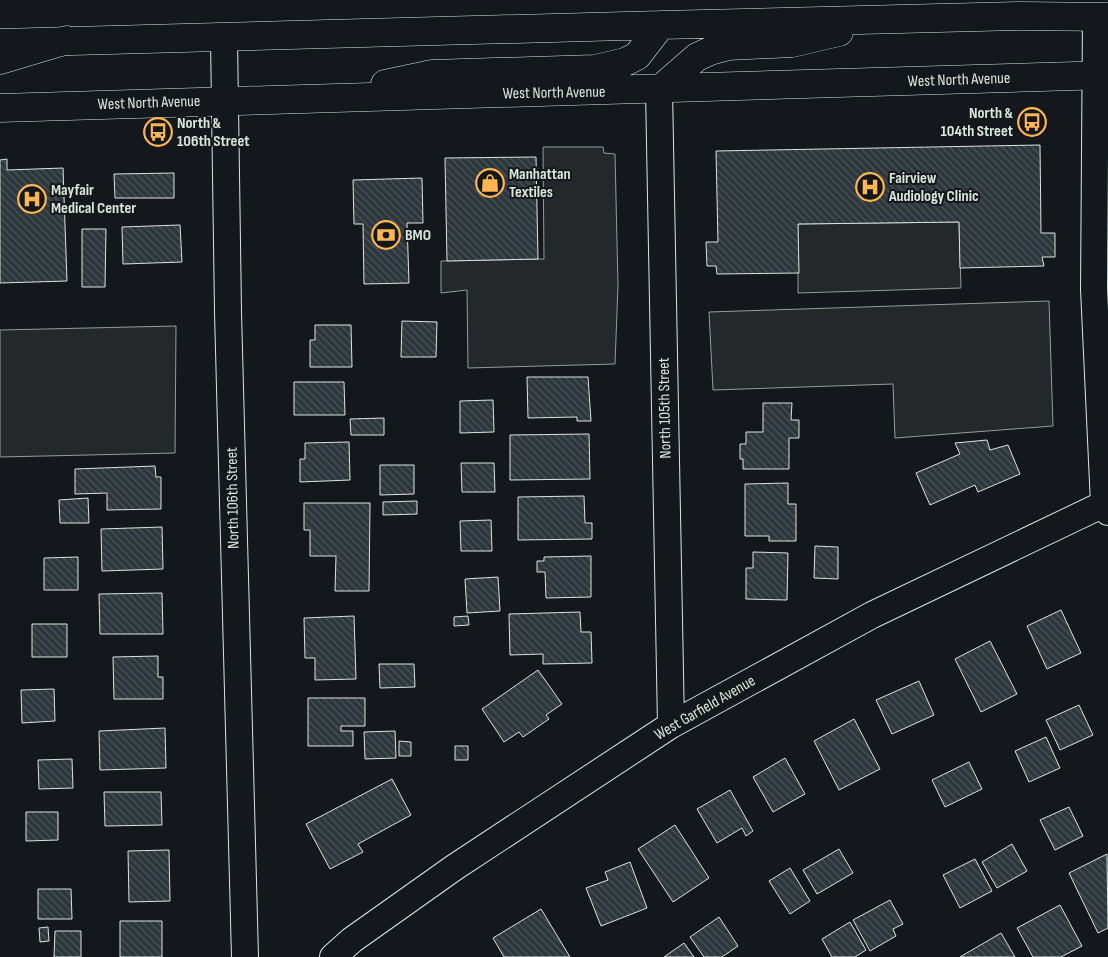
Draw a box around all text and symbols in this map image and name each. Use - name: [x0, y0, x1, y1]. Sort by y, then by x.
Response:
- street label: West North Avenue: [907, 69, 1011, 91]
- street label: West North Avenue: [502, 83, 606, 103]
- street label: West North Avenue: [97, 92, 201, 114]
- place label: North & 104th Street: [941, 104, 1013, 141]
- bus stop icon: North & 104th Street: [1017, 107, 1047, 137]
- place label: North & 106th Street: [177, 114, 250, 151]
- bus stop icon: North & 106th Street: [143, 117, 173, 147]
- place label: Manhattan Textiles: [509, 165, 571, 202]
- shop icon: Manhattan Textiles: [475, 168, 505, 198]
- place label: Fairview Audiology Clinic: [888, 169, 979, 206]
- hospital icon: Fairview Audiology Clinic: [855, 172, 885, 202]
- place label: Mayfair Medical Center: [51, 181, 136, 218]
- hospital icon: Mayfair Medical Center: [17, 184, 47, 214]
- bank icon: BMO: [371, 220, 401, 250]
- place label: BMO: [405, 226, 431, 245]
- street label: North 105th Street: [655, 357, 675, 459]
- street label: North 106th Street: [223, 447, 243, 549]
- street label: West Garfield Avenue: [651, 671, 759, 745]

